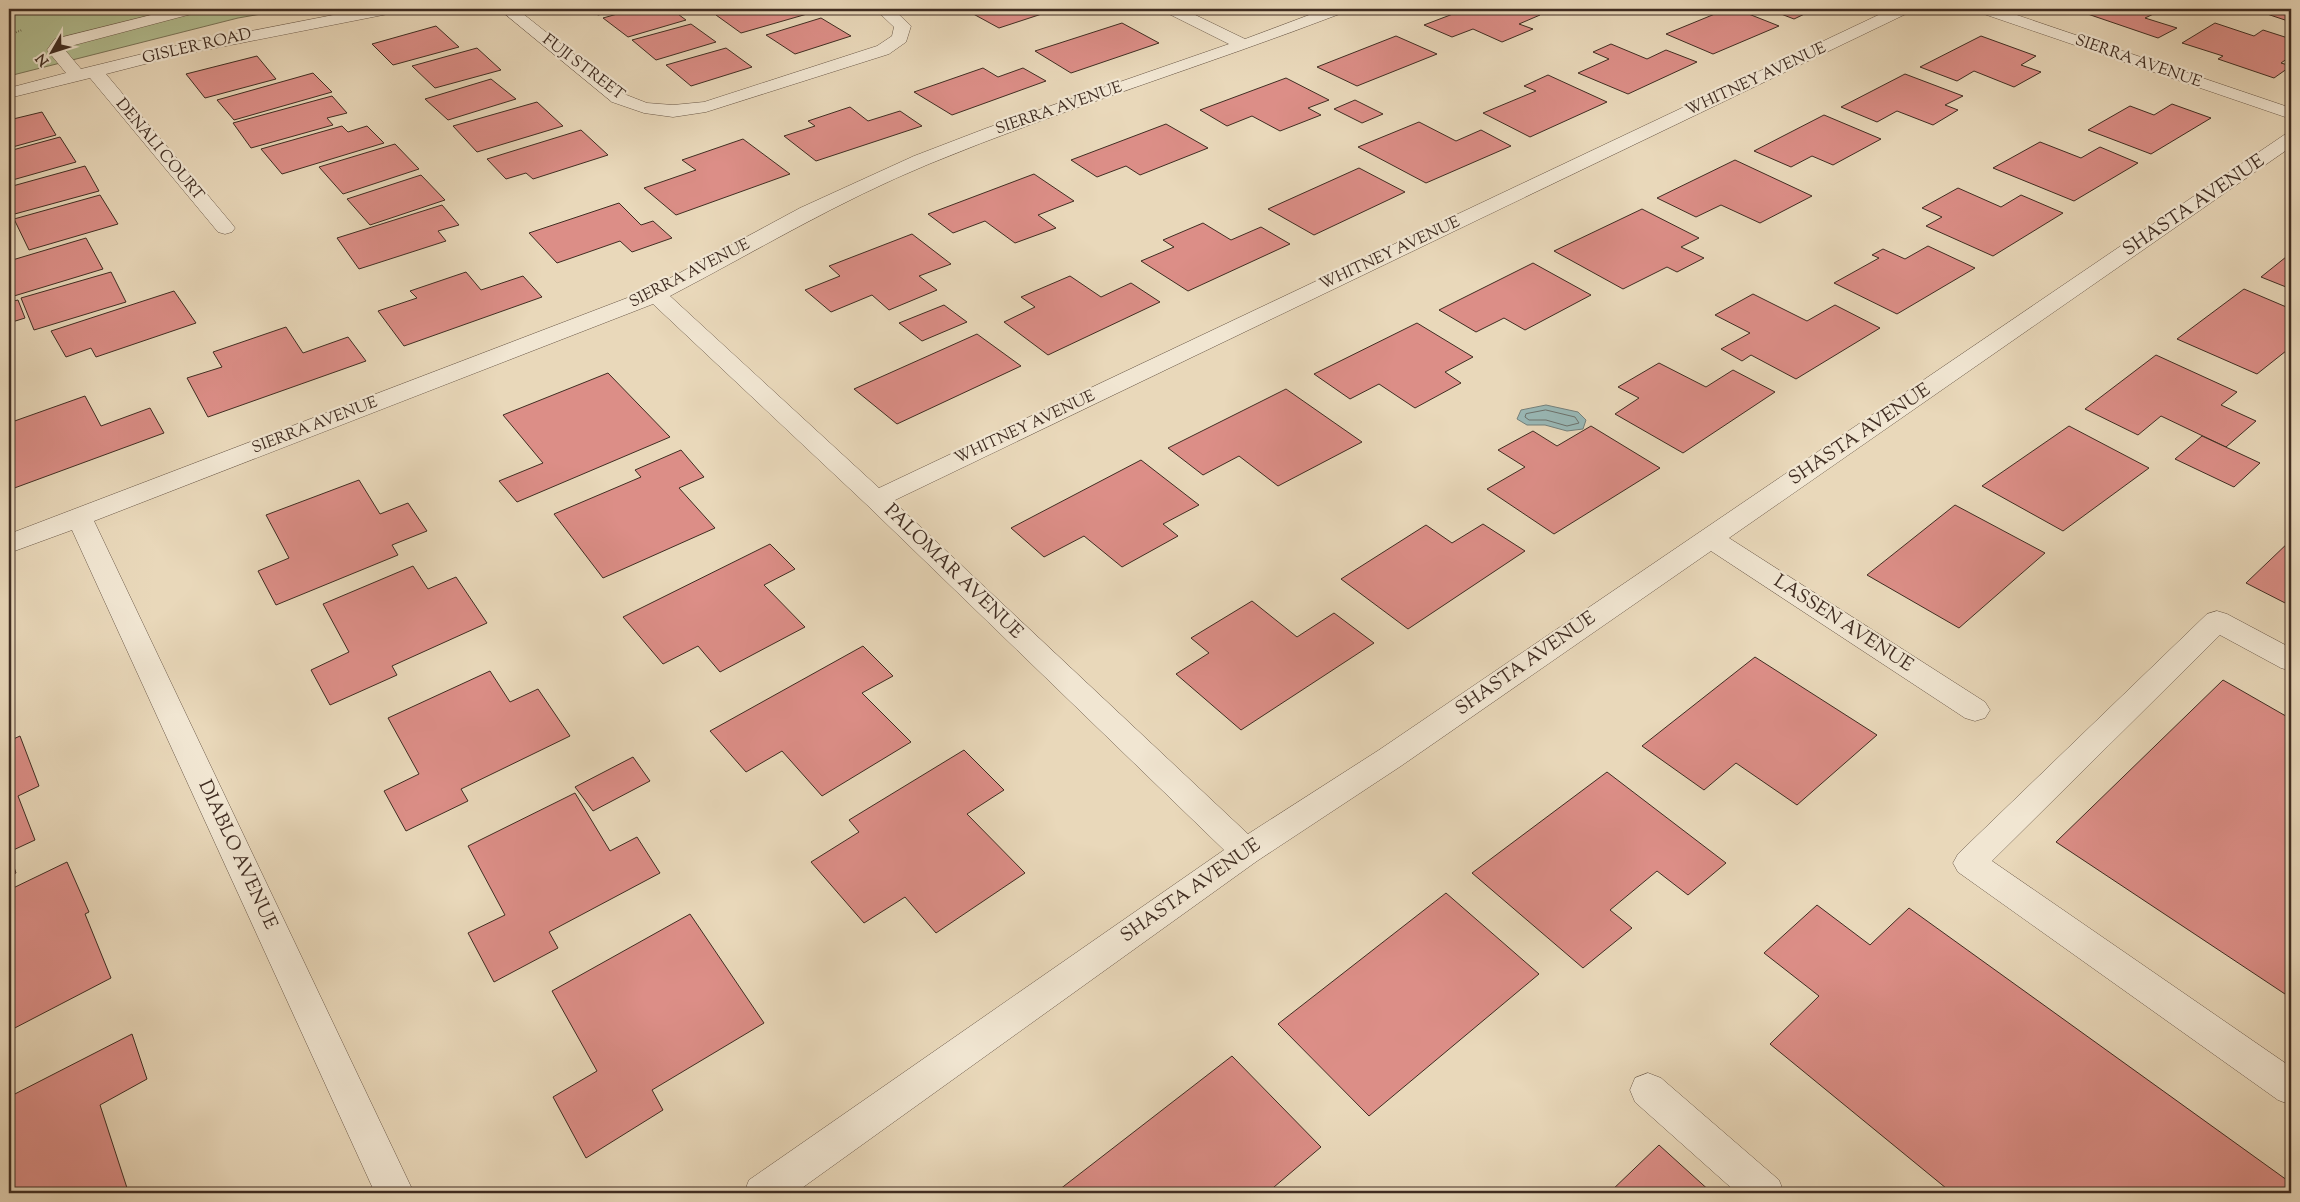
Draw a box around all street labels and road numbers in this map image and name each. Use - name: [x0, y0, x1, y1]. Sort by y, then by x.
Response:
- street label: GISLER ROAD: [140, 23, 254, 71]
- street label: FUJI STREET: [537, 29, 629, 107]
- street label: SIERRA AVENUE: [2072, 30, 2205, 95]
- street label: WHITNEY AVENUE: [1682, 37, 1830, 123]
- street label: SIERRA AVENUE: [993, 76, 1126, 141]
- street label: DENALI COURT: [109, 94, 209, 206]
- street label: SHASTA AVENUE: [2118, 148, 2271, 264]
- street label: WHITNEY AVENUE: [1316, 211, 1464, 297]
- street label: SIERRA AVENUE: [626, 233, 755, 314]
- street label: SHASTA AVENUE: [1784, 377, 1937, 493]
- street label: WHITNEY AVENUE: [951, 385, 1099, 471]
- street label: SIERRA AVENUE: [249, 391, 381, 460]
- street label: PALOMAR AVENUE: [877, 498, 1029, 646]
- street label: LASSEN AVENUE: [1768, 569, 1919, 680]
- street label: SHASTA AVENUE: [1450, 605, 1602, 723]
- street label: DIABLO AVENUE: [191, 776, 284, 935]
- street label: SHASTA AVENUE: [1115, 832, 1267, 950]

